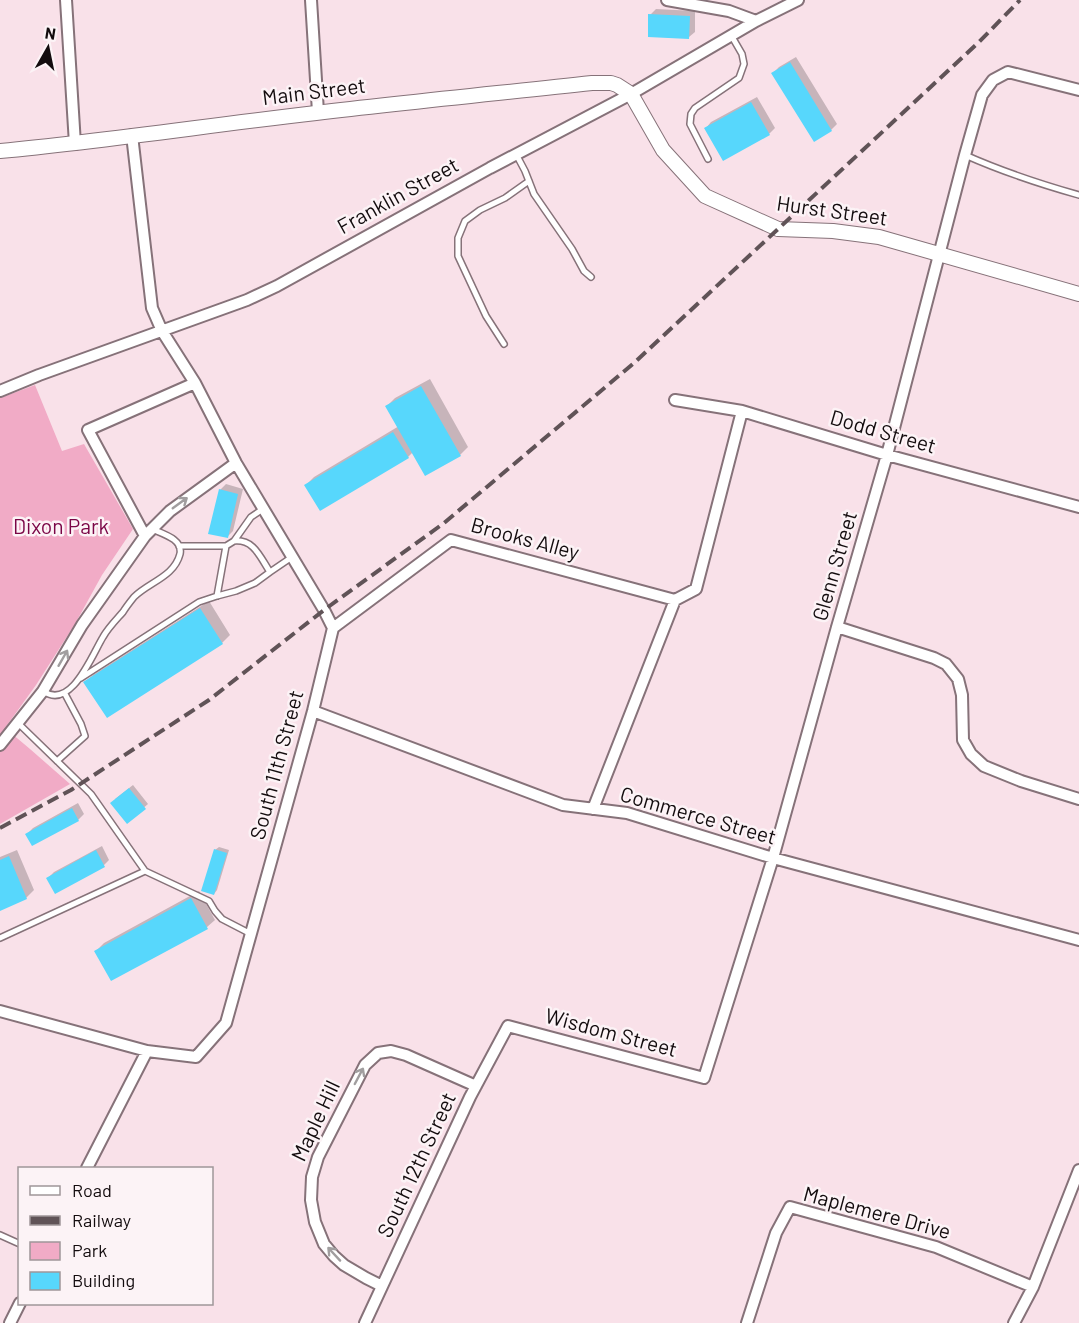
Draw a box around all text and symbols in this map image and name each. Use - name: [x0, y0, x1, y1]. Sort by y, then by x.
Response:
- north arrow: [18, 18, 78, 78]
- text: N: [44, 22, 57, 43]
- street label: Main Street: [261, 72, 367, 109]
- street label: Franklin Street: [332, 151, 462, 238]
- street label: Hurst Street: [775, 189, 889, 230]
- street label: Dodd Street: [828, 404, 939, 458]
- one-way arrow: [172, 497, 188, 510]
- street label: Glenn Street: [806, 508, 861, 623]
- street label: Brooks Alley: [468, 511, 583, 564]
- park label: Dixon Park: [13, 513, 109, 538]
- one-way arrow: [57, 650, 69, 667]
- street label: South 11th Street: [244, 687, 307, 842]
- street label: Commerce Street: [618, 780, 779, 849]
- street label: Wisdom Street: [543, 1002, 680, 1061]
- one-way arrow: [353, 1068, 365, 1085]
- street label: Maple Hill: [285, 1076, 344, 1165]
- street label: South 12th Street: [371, 1088, 460, 1241]
- legend: [18, 1167, 213, 1305]
- text: Road: [72, 1179, 112, 1201]
- street label: Maplemere Drive: [801, 1180, 954, 1243]
- text: Railway: [72, 1209, 131, 1231]
- text: Park: [72, 1239, 107, 1261]
- one-way arrow: [327, 1247, 341, 1262]
- text: Building: [72, 1269, 135, 1291]

